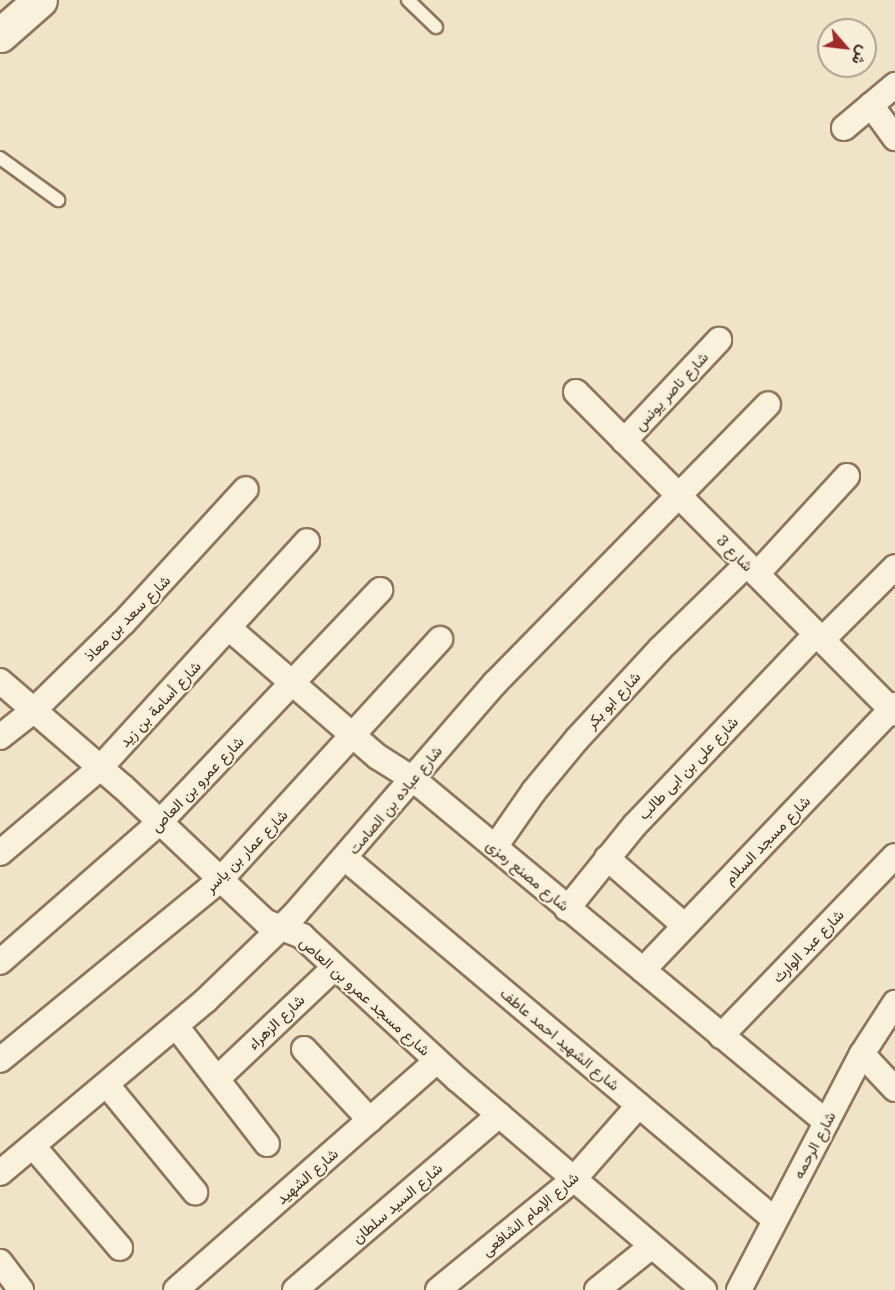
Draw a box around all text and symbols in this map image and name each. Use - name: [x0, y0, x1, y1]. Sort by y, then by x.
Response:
- north arrow: [817, 18, 877, 78]
- text: ش: [848, 42, 874, 69]
- street label: شارع ناصر يونس: [630, 348, 712, 434]
- street label: شارع 3: [713, 531, 757, 575]
- street label: شارع سعد بن معاذ: [80, 571, 174, 665]
- street label: شارع أسامة بن زيد: [116, 657, 204, 751]
- street label: شارع ابو بكر: [582, 668, 644, 732]
- street label: شارع على بن ابى طالب: [634, 713, 742, 823]
- street label: شارع عمرو بن العاص: [147, 732, 247, 836]
- street label: شارع عباده بن الصامت: [344, 742, 446, 858]
- street label: شارع مسجد السلام: [720, 792, 814, 888]
- street label: شارع عمار بن ياسر: [201, 806, 291, 896]
- street label: شارع مصنع رمزى: [483, 835, 573, 915]
- street label: شارع عبد الوارث: [769, 906, 847, 986]
- street label: شارع مسجد عمرو بن العاص: [296, 933, 434, 1059]
- street label: شارع الشهيد احمد عاطف: [497, 984, 623, 1094]
- street label: شارع الزهراء: [244, 991, 308, 1053]
- street label: شارع الرحمه: [789, 1108, 839, 1182]
- street label: شارع الشهيد: [272, 1144, 342, 1208]
- street label: شارع السيد سلطان: [348, 1159, 446, 1247]
- street label: شارع الإمام الشافعى: [478, 1168, 582, 1260]

